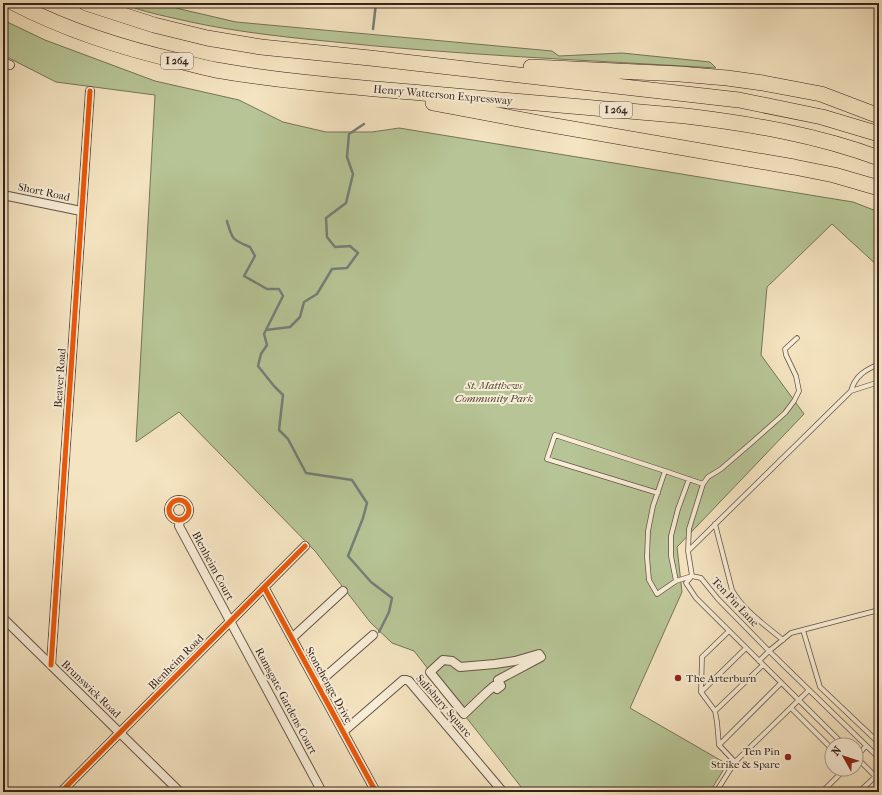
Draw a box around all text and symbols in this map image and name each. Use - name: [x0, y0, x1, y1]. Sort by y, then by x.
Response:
- road number: I 264: [161, 53, 193, 69]
- street label: Henry Watterson Expressway: [373, 82, 514, 108]
- road number: I 264: [600, 102, 632, 118]
- street label: Short Road: [17, 180, 72, 204]
- street label: Beaver Road: [51, 347, 69, 408]
- park label: St. Matthews Community Park: [455, 379, 534, 405]
- street label: Blenheim Court: [189, 529, 237, 603]
- street label: Ten Pin Lane: [709, 575, 762, 630]
- street label: Blenheim Road: [146, 631, 207, 692]
- street label: Stonehenge Drive: [303, 645, 356, 726]
- street label: Ramsgate Gardens Court: [252, 646, 320, 756]
- street label: Brunswick Road: [59, 657, 124, 721]
- street label: Salisbury Square: [413, 672, 475, 740]
- place label: The Arterburn: [686, 672, 757, 685]
- marker: The Arterburn: [673, 673, 683, 683]
- north arrow: [824, 737, 864, 777]
- text: N: [829, 743, 845, 758]
- place label: Ten Pin Strike & Spare: [711, 745, 781, 771]
- marker: Ten Pin Strike & Spare: [783, 752, 793, 762]

